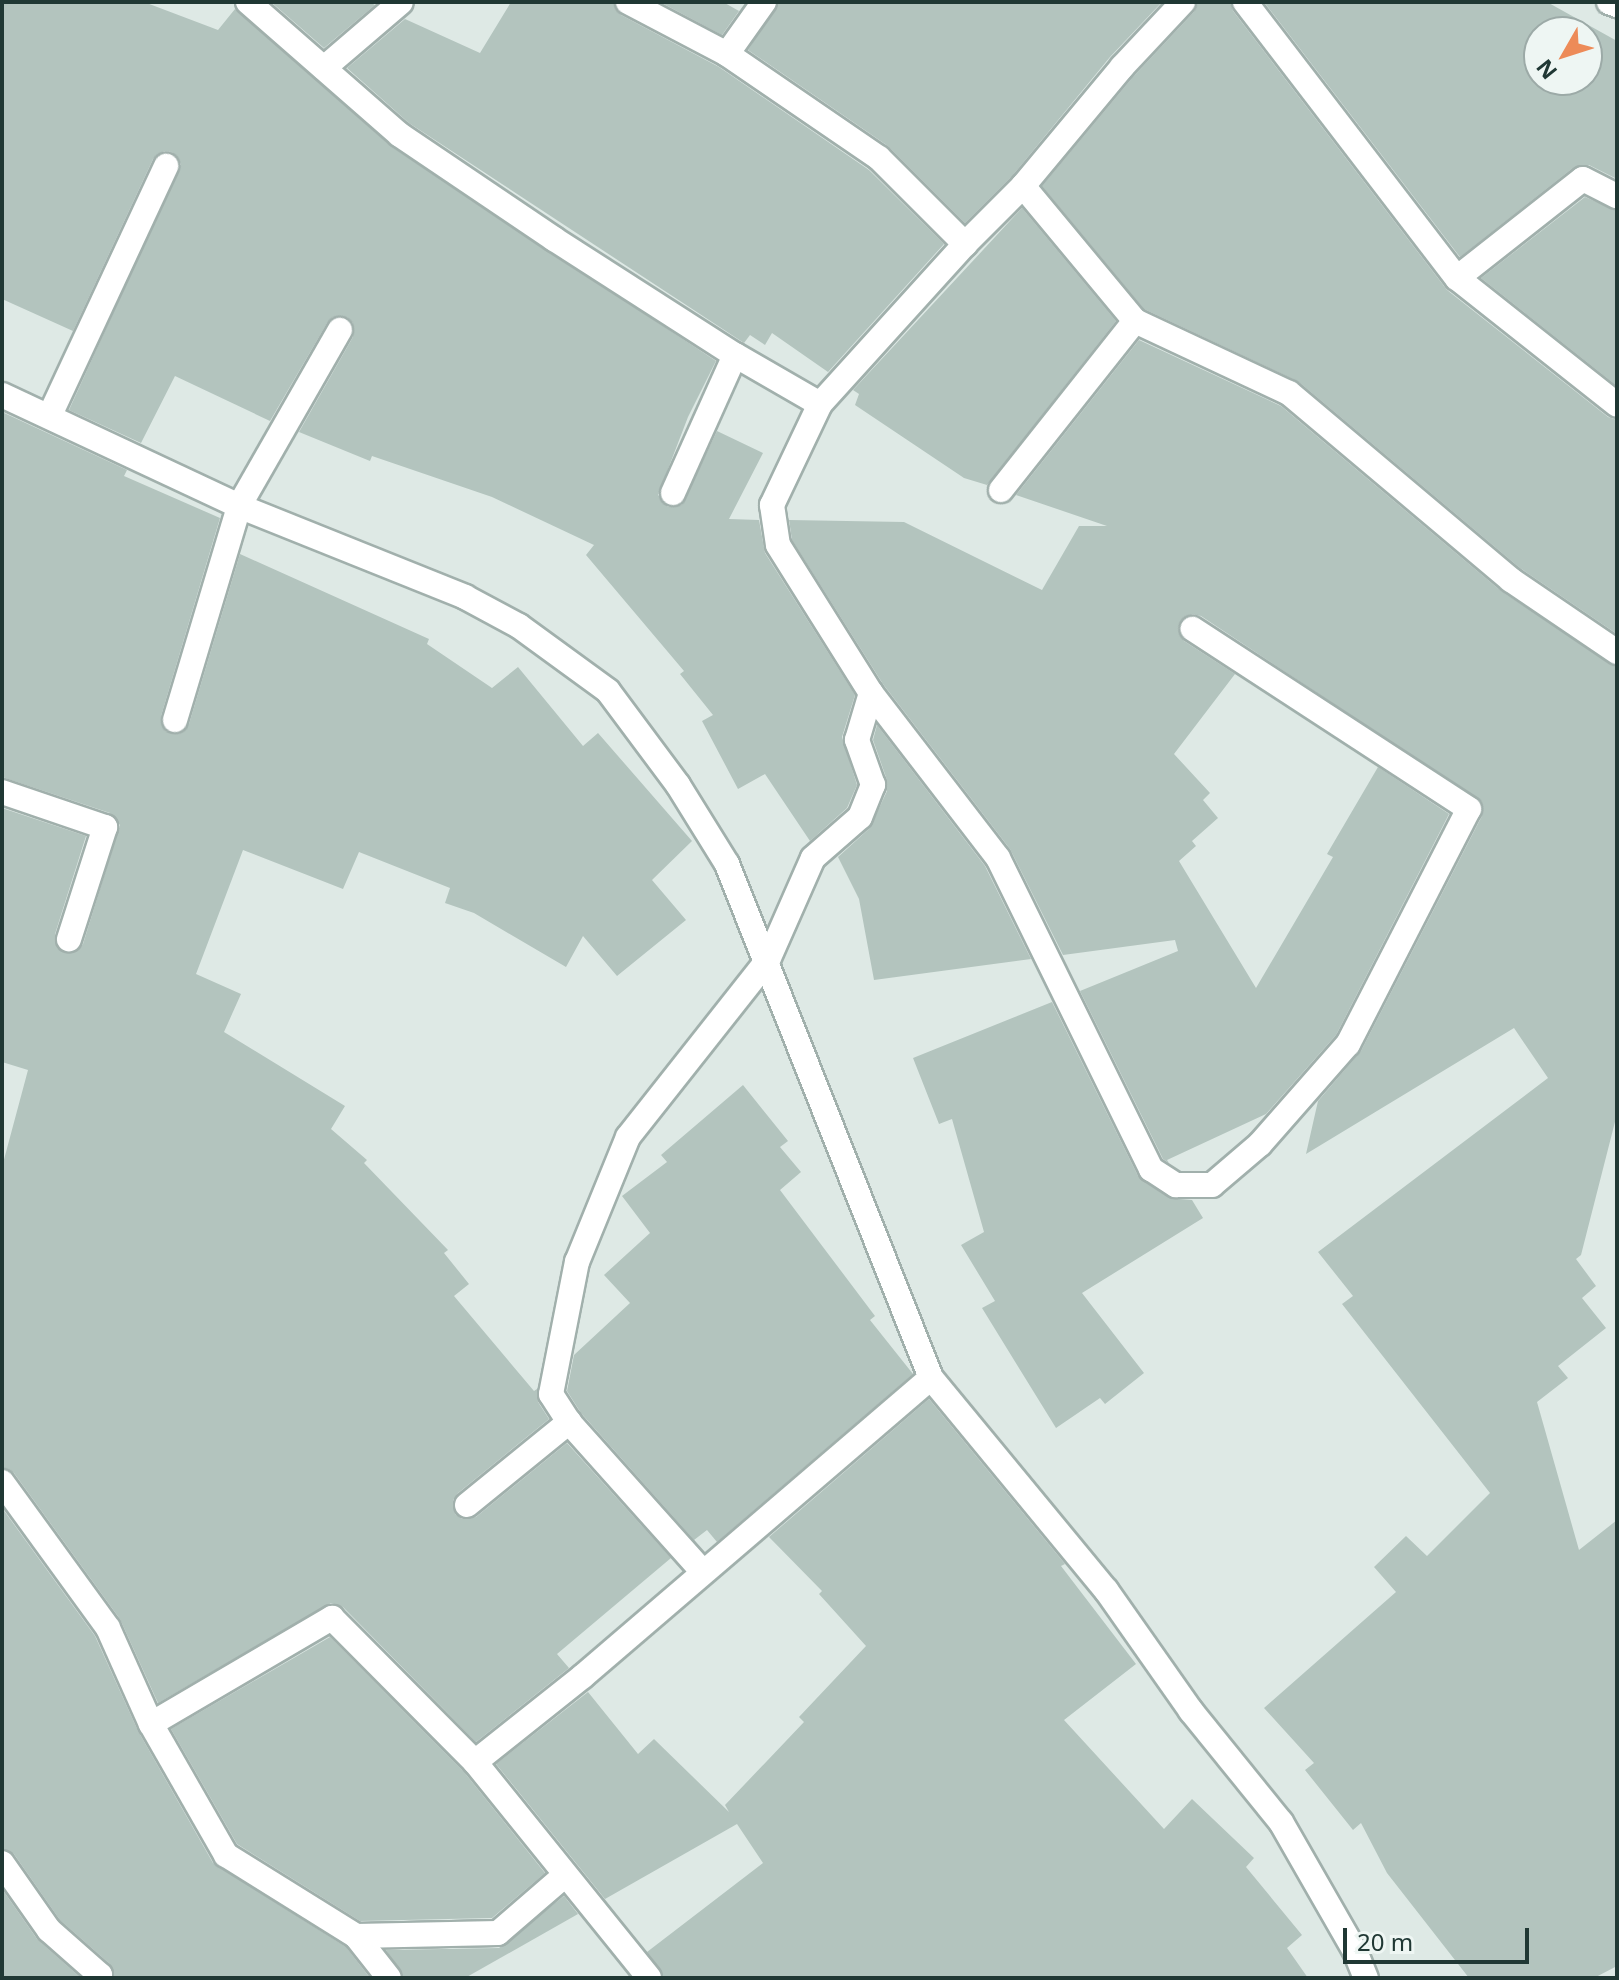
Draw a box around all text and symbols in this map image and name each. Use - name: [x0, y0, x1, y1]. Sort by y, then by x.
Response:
- north arrow: [1523, 16, 1603, 96]
- text: N: [1529, 53, 1563, 86]
- scale bar: [1347, 1912, 1533, 1962]
- text: 20 m: [1357, 1925, 1413, 1958]

